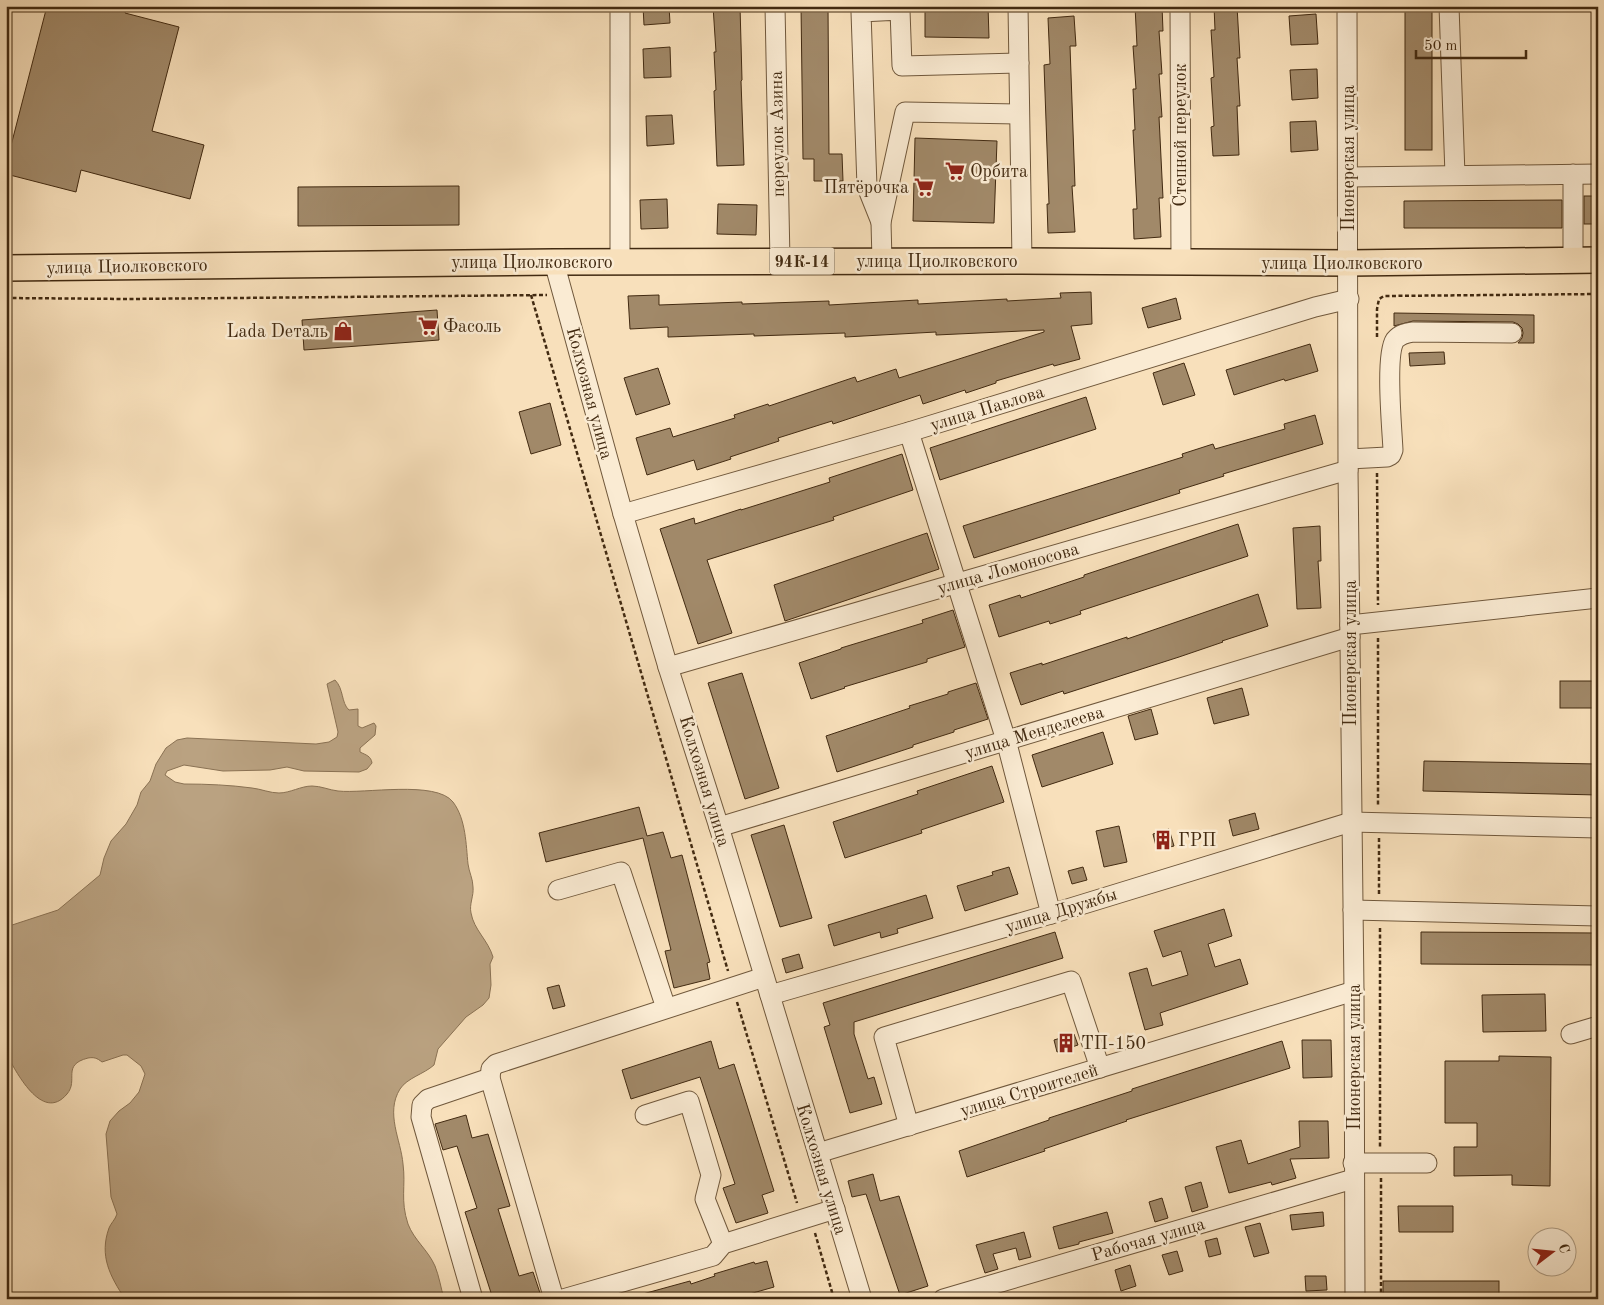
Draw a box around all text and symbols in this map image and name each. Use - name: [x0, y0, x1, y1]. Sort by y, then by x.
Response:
- scale bar: [1416, 28, 1526, 60]
- text: 50 m: [1424, 39, 1458, 54]
- street label: Степной переулок: [1172, 63, 1190, 207]
- street label: переулок Азина: [768, 71, 788, 197]
- street label: Пионерская улица: [1340, 85, 1358, 231]
- supermarket icon: Орбита: [944, 160, 966, 182]
- place label: Орбита: [970, 163, 1028, 181]
- supermarket icon: Пятёрочка: [913, 176, 935, 198]
- place label: Пятёрочка: [824, 179, 909, 197]
- road number: 94К-14: [770, 248, 834, 274]
- street label: улица Циолковского: [856, 253, 1018, 271]
- street label: улица Циолковского: [451, 254, 613, 272]
- street label: улица Циолковского: [1261, 255, 1423, 273]
- street label: улица Циолковского: [46, 257, 208, 277]
- supermarket icon: Фасоль: [417, 315, 439, 337]
- place label: Фасоль: [443, 318, 501, 336]
- shop icon: Lada Dеталь: [332, 320, 354, 342]
- place label: Lada Dеталь: [227, 323, 328, 341]
- street label: Колхозная улица: [563, 325, 615, 461]
- street label: улица Павлова: [928, 383, 1047, 435]
- street label: улица Ломоносова: [935, 540, 1081, 598]
- street label: Пионерская улица: [1342, 580, 1360, 726]
- street label: улица Менделеева: [963, 703, 1106, 763]
- street label: Колхозная улица: [676, 714, 733, 849]
- building icon: ГРП: [1152, 829, 1174, 851]
- place label: ГРП: [1178, 832, 1216, 850]
- street label: улица Дружбы: [1003, 885, 1119, 937]
- street label: Пионерская улица: [1346, 984, 1364, 1130]
- building icon: ТП-150: [1055, 1032, 1077, 1054]
- place label: ТП-150: [1081, 1035, 1146, 1053]
- street label: улица Строителей: [958, 1061, 1100, 1121]
- street label: Колхозная улица: [793, 1102, 850, 1237]
- street label: Рабочая улица: [1089, 1215, 1207, 1265]
- north arrow: [1526, 1228, 1576, 1278]
- text: С: [1556, 1242, 1572, 1255]

